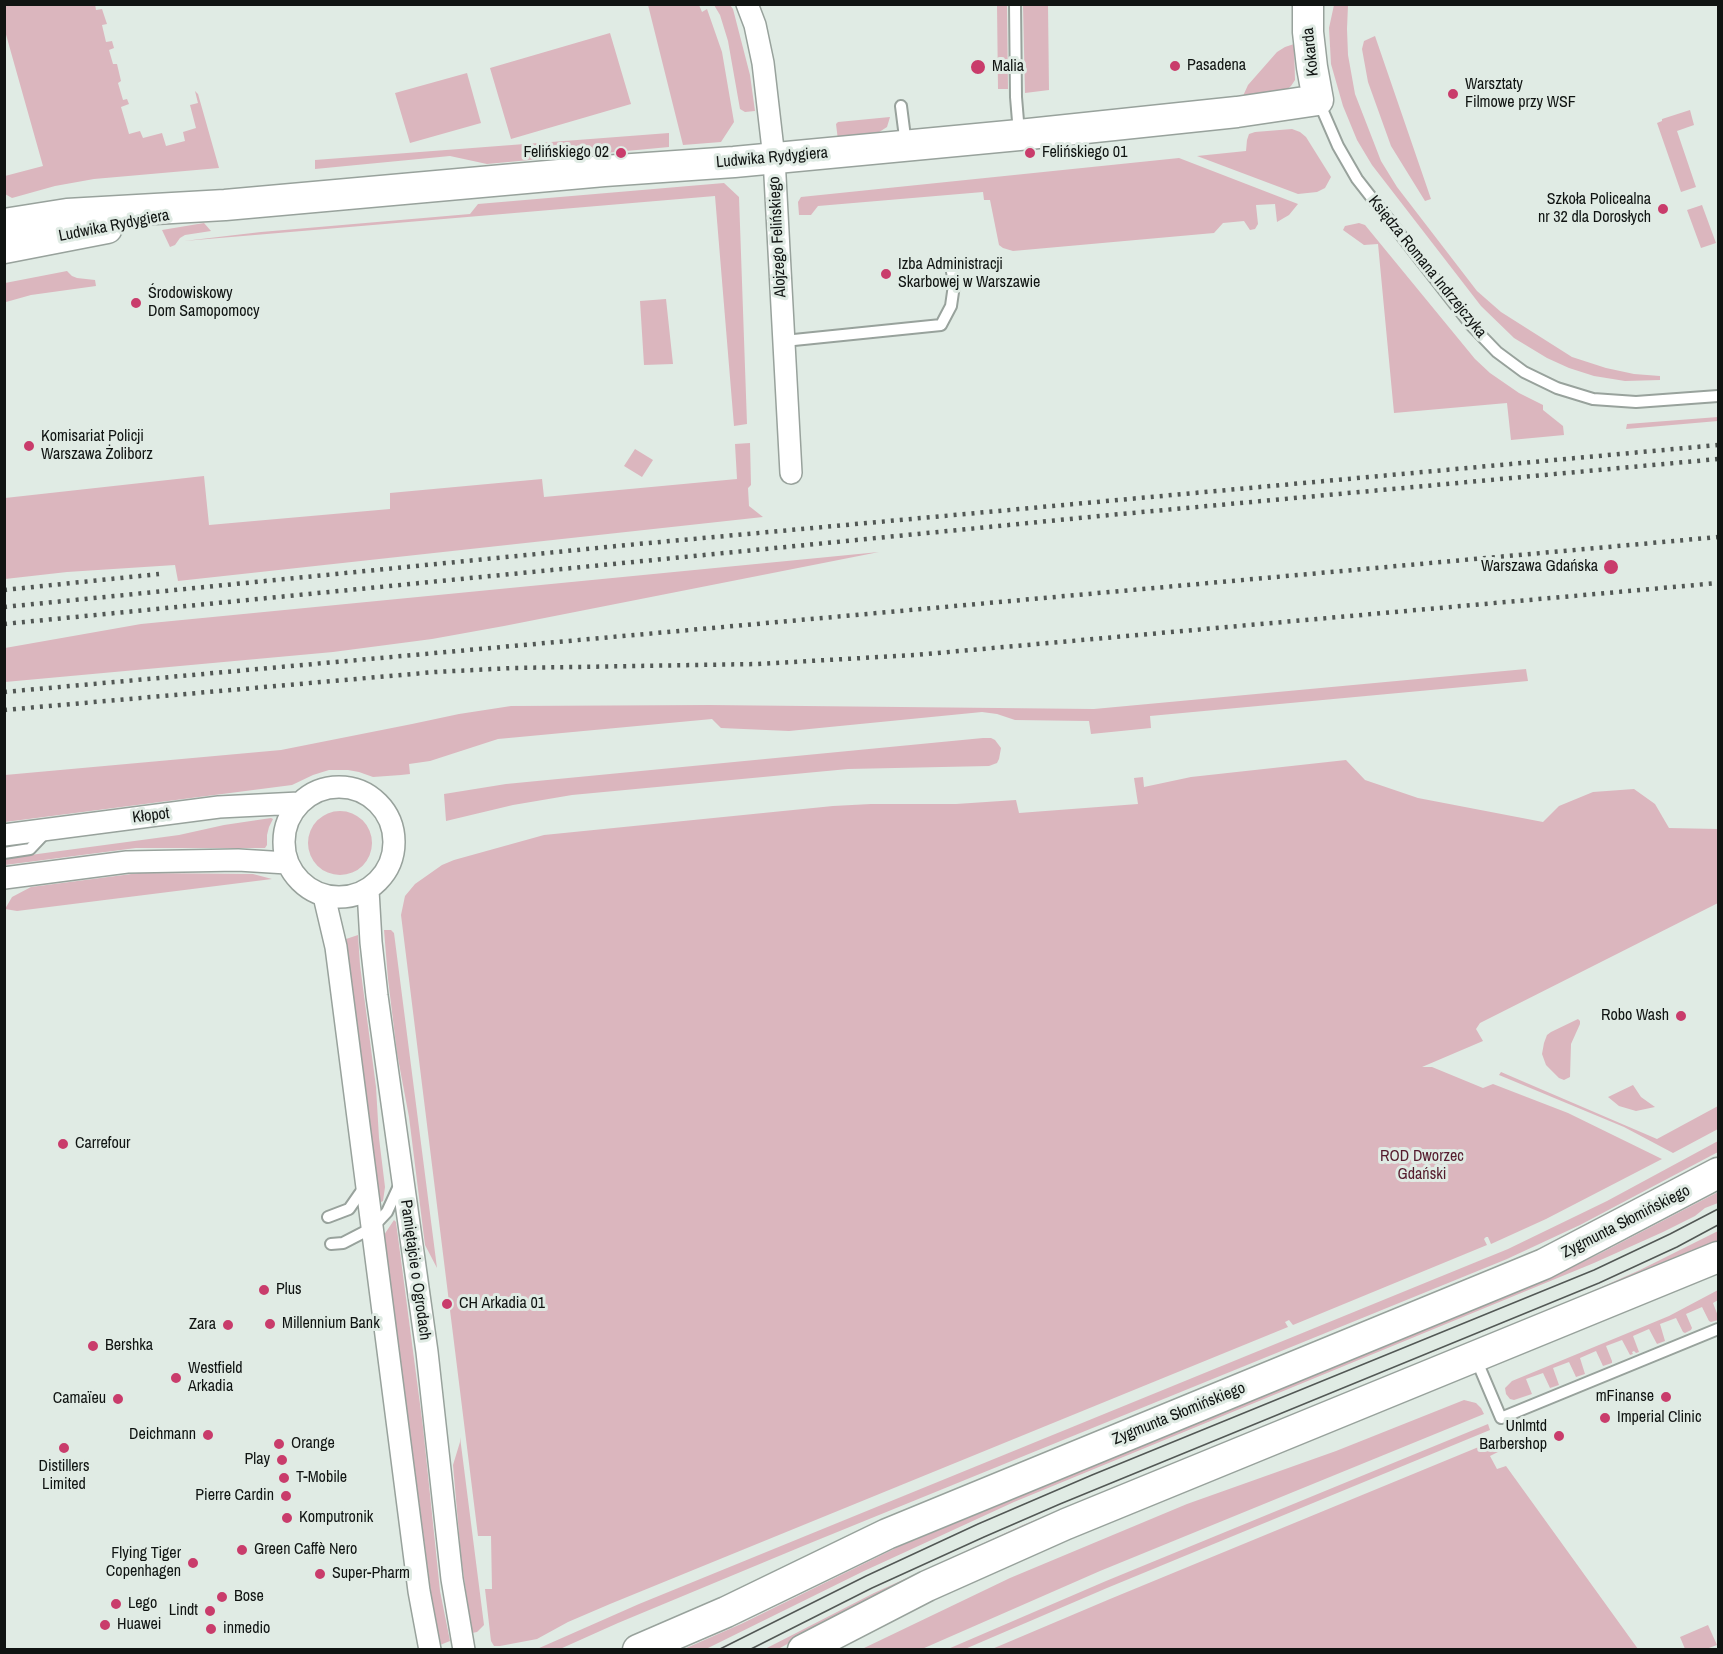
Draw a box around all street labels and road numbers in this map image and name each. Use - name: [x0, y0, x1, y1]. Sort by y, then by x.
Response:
- street label: Kokarda: [1299, 27, 1323, 77]
- street label: Ludwika Rydygiera: [715, 144, 829, 172]
- street label: Alojzego Felińskiego: [765, 176, 791, 298]
- street label: Księdza Romana Indrzejczyka: [1364, 192, 1490, 342]
- street label: Ludwika Rydygiera: [57, 206, 171, 246]
- street label: Kłopot: [131, 804, 171, 828]
- street label: Zygmunta Słomińskiego: [1559, 1181, 1693, 1263]
- street label: Pamiętajcie o Ogrodach: [396, 1199, 434, 1341]
- street label: Zygmunta Słomińskiego: [1110, 1379, 1248, 1449]

